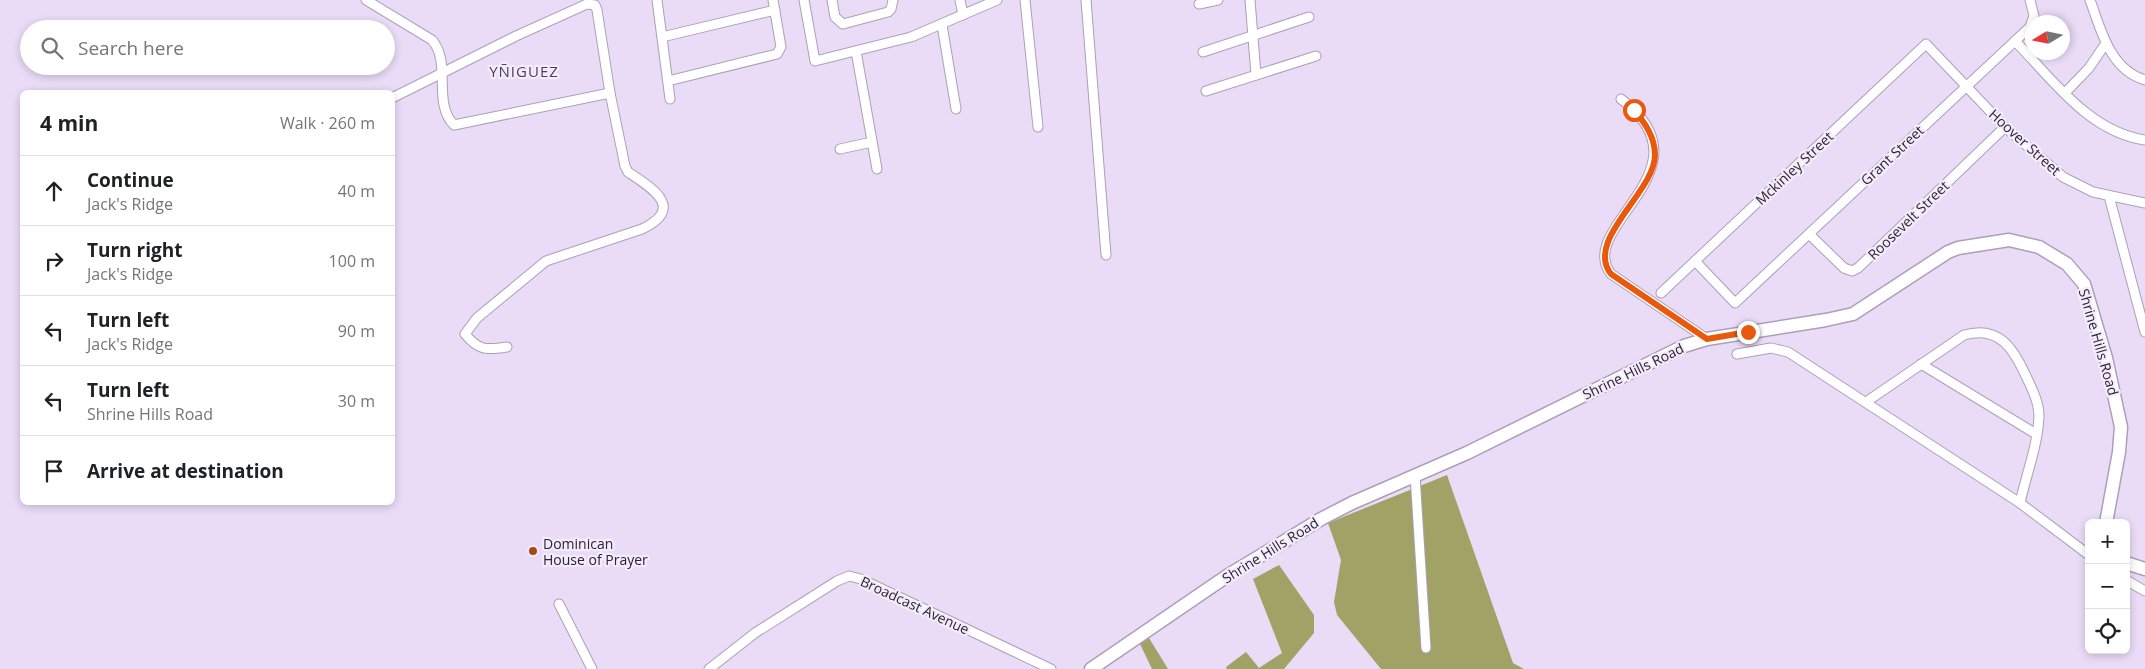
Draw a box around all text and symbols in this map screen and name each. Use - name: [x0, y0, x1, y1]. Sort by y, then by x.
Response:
- north arrow: [2025, 15, 2070, 60]
- search box: [20, 20, 395, 75]
- icon: search: [38, 34, 66, 62]
- text: Search here: [78, 35, 184, 61]
- district label: YÑIGUEZ: [489, 61, 559, 81]
- route start: [1623, 99, 1646, 122]
- street label: Hoover Street: [1985, 105, 2065, 179]
- text: 4 min: [40, 109, 98, 137]
- text: Walk · 260 m: [280, 112, 375, 134]
- street label: Grant Street: [1856, 121, 1928, 189]
- street label: Mckinley Street: [1751, 127, 1837, 209]
- text: Continue: [87, 167, 174, 193]
- street label: Roosevelt Street: [1863, 176, 1953, 264]
- icon: ahead: [40, 177, 68, 205]
- text: 40 m: [338, 180, 375, 202]
- text: Jack's Ridge: [87, 193, 173, 215]
- text: Turn right: [87, 237, 182, 263]
- icon: right: [40, 247, 68, 275]
- text: 100 m: [329, 250, 375, 272]
- text: Jack's Ridge: [87, 263, 173, 285]
- street label: Shrine Hills Road: [2075, 286, 2123, 398]
- text: Turn left: [87, 307, 169, 333]
- icon: left: [40, 317, 68, 345]
- text: 90 m: [338, 320, 375, 342]
- route end: [1737, 321, 1760, 344]
- text: Jack's Ridge: [87, 333, 173, 355]
- street label: Shrine Hills Road: [1579, 338, 1687, 404]
- text: Turn left: [87, 377, 169, 403]
- icon: left: [40, 387, 68, 415]
- text: 30 m: [338, 390, 375, 412]
- text: Shrine Hills Road: [87, 403, 213, 425]
- icon: arrive: [40, 457, 68, 485]
- text: Arrive at destination: [87, 458, 284, 484]
- street label: Shrine Hills Road: [1218, 513, 1322, 587]
- map controls: [2085, 519, 2130, 654]
- button: +: [2085, 519, 2130, 564]
- place label: Dominican House of Prayer: [543, 534, 648, 569]
- marker: Dominican House of Prayer: [527, 545, 539, 557]
- button: −: [2085, 564, 2130, 609]
- street label: Broadcast Avenue: [857, 571, 973, 639]
- button: locate: [2085, 609, 2130, 654]

